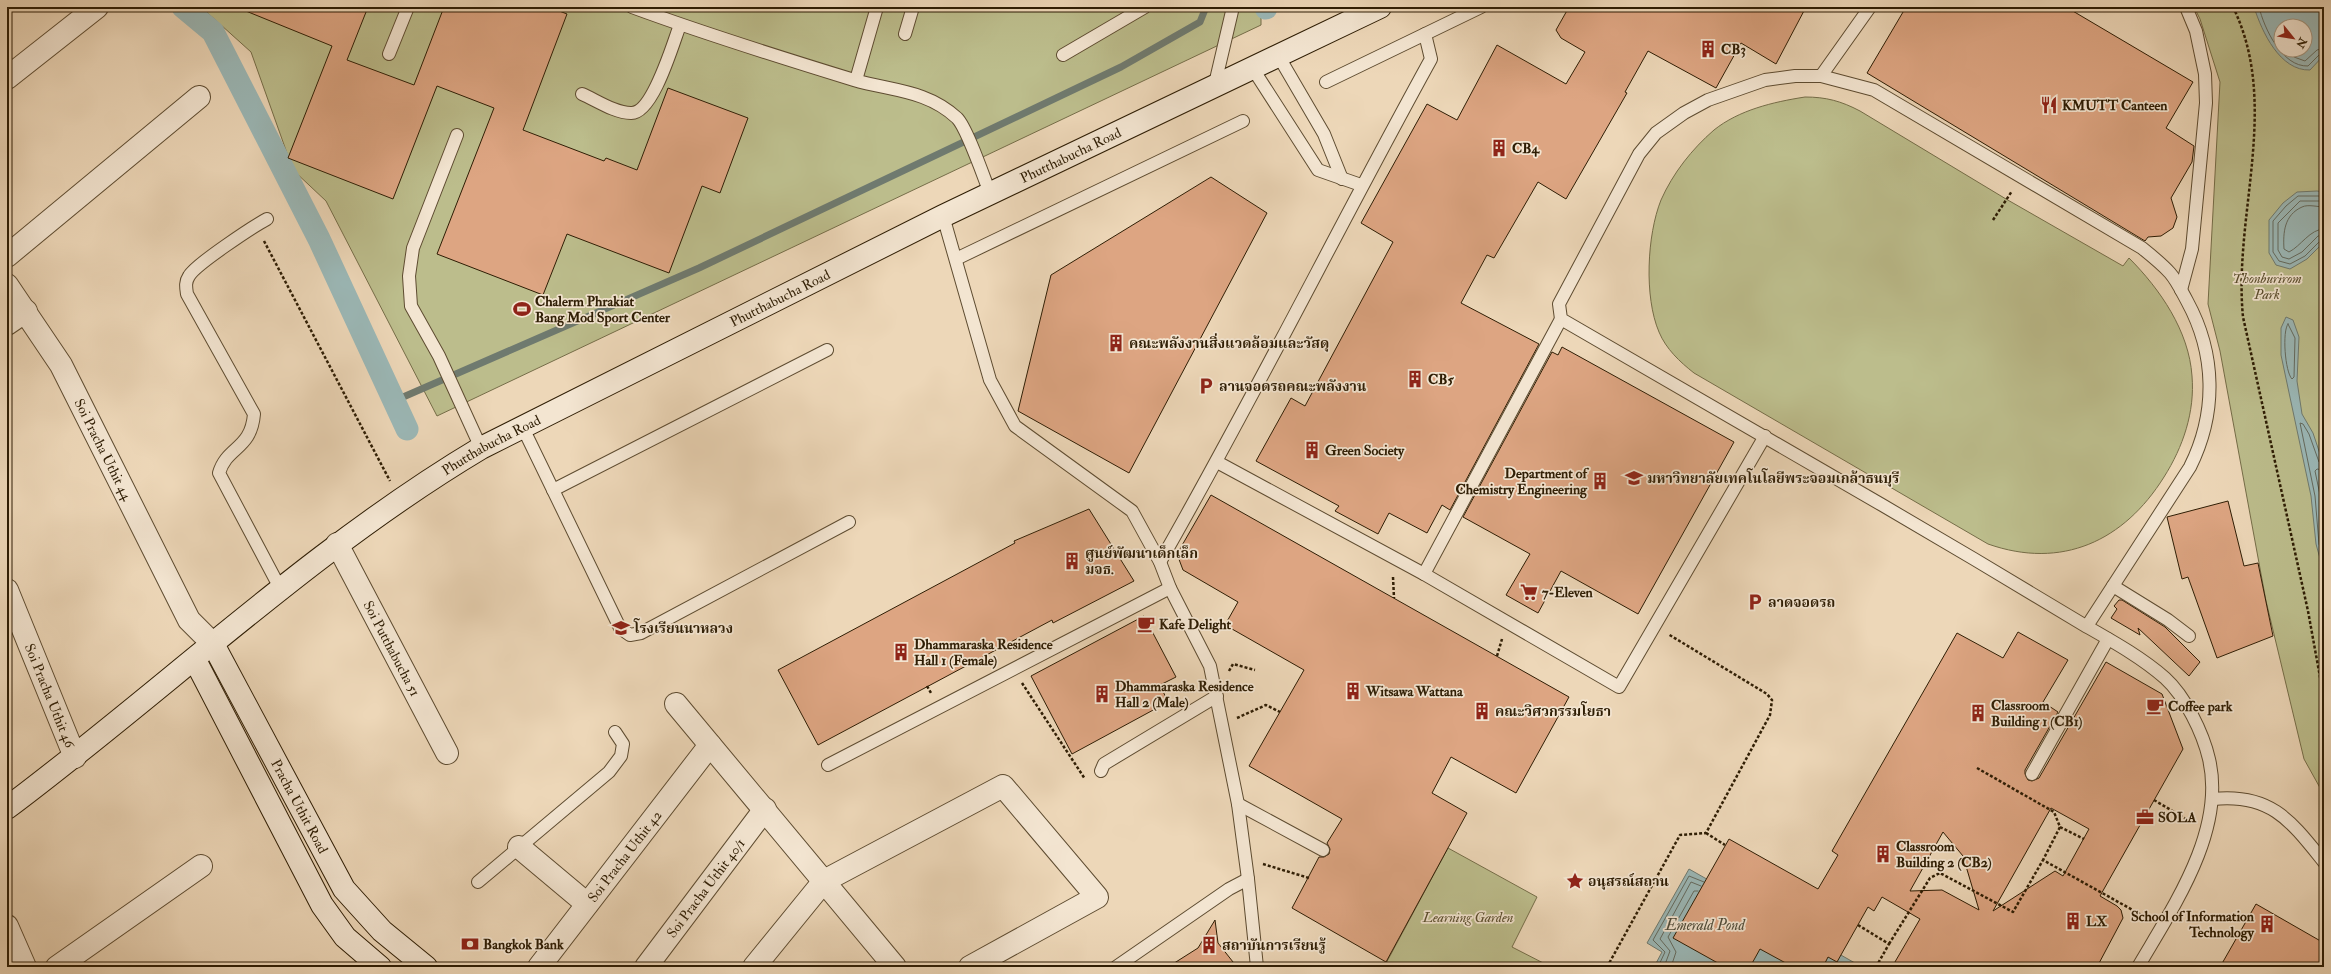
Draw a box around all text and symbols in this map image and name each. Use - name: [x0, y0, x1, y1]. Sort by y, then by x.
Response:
- north arrow: [2273, 18, 2313, 58]
- text: N: [2293, 34, 2310, 51]
- building icon: CB3: [1698, 39, 1718, 59]
- place label: CB3: [1721, 41, 1746, 58]
- restaurant icon: KMUTT Canteen: [2039, 95, 2059, 115]
- place label: KMUTT Canteen: [2062, 97, 2168, 114]
- street label: Phutthabucha Road: [1017, 124, 1124, 186]
- building icon: CB4: [1489, 138, 1509, 158]
- place label: CB4: [1512, 140, 1540, 157]
- street label: Phutthabucha Road: [727, 266, 833, 330]
- park label: Thonburirom Park: [2232, 270, 2302, 303]
- place label: Chalerm Phrakiat Bang Mod Sport Center: [535, 293, 671, 327]
- sports icon: Chalerm Phrakiat Bang Mod Sport Center: [512, 299, 532, 319]
- building icon: คณะพลังงานสิ่งแวดล้อมและวัสดุ: [1106, 333, 1126, 353]
- place label: คณะพลังงานสิ่งแวดล้อมและวัสดุ: [1129, 333, 1329, 352]
- building icon: CB5: [1405, 369, 1425, 389]
- place label: CB5: [1428, 371, 1454, 388]
- parking icon: ลานจอดรถคณะพลังงาน: [1196, 376, 1216, 396]
- place label: ลานจอดรถคณะพลังงาน: [1219, 378, 1367, 395]
- street label: Soi Pracha Uthit 44: [71, 396, 137, 504]
- street label: Phutthabucha Road: [438, 411, 543, 479]
- building icon: Green Society: [1302, 440, 1322, 460]
- place label: Green Society: [1325, 442, 1405, 460]
- place label: Department of Chemistry Engineering: [1455, 465, 1589, 499]
- school or university icon: มหาวิทยาลัยเทคโนโลยีพระจอมเกล้าธนบุรี: [1624, 468, 1644, 488]
- place label: มหาวิทยาลัยเทคโนโลยีพระจอมเกล้าธนบุรี: [1647, 468, 1899, 487]
- building icon: Department of Chemistry Engineering: [1590, 471, 1610, 491]
- place label: ศูนย์พัฒนาเด็กเล็ก มจธ.: [1085, 544, 1198, 578]
- building icon: ศูนย์พัฒนาเด็กเล็ก มจธ.: [1062, 551, 1082, 571]
- supermarket icon: 7-Eleven: [1519, 582, 1539, 602]
- place label: 7-Eleven: [1542, 584, 1594, 601]
- parking icon: ลาดจอดรถ: [1745, 592, 1765, 612]
- place label: ลาดจอดรถ: [1768, 594, 1835, 611]
- street label: Soi Putthabucha 51: [360, 598, 424, 699]
- cafe icon: Kafe Delight: [1136, 614, 1156, 634]
- place label: Kafe Delight: [1159, 616, 1232, 634]
- school or university icon: โรงเรียนนาหลวง: [611, 618, 631, 638]
- place label: โรงเรียนนาหลวง: [633, 618, 733, 637]
- place label: Dhammaraska Residence Hall 1 (Female): [914, 636, 1053, 669]
- street label: Soi Pracha Uthit 46: [21, 641, 79, 751]
- building icon: Dhammaraska Residence Hall 1 (Female): [891, 642, 911, 662]
- place label: Dhammaraska Residence Hall 2 (Male): [1115, 678, 1254, 711]
- building icon: Witsawa Wattana: [1343, 681, 1363, 701]
- place label: Witsawa Wattana: [1365, 683, 1464, 700]
- building icon: Dhammaraska Residence Hall 2 (Male): [1092, 684, 1112, 704]
- cafe icon: Coffee park: [2145, 696, 2165, 716]
- place label: Classroom Building 1 (CB1): [1991, 697, 2083, 731]
- place label: Coffee park: [2168, 698, 2233, 716]
- building icon: คณะวิศวกรรมโยธา: [1472, 701, 1492, 721]
- place label: คณะวิศวกรรมโยธา: [1495, 701, 1611, 720]
- building icon: Classroom Building 1 (CB1): [1968, 703, 1988, 723]
- street label: Pracha Uthit Road: [268, 756, 332, 856]
- street label: Soi Pracha Uthit 42: [584, 807, 665, 905]
- office icon: SOLA: [2135, 807, 2155, 827]
- place label: SOLA: [2158, 809, 2196, 826]
- street label: Soi Pracha Uthit 40/1: [663, 835, 748, 941]
- place label: Classroom Building 2 (CB2): [1896, 838, 1992, 872]
- building icon: Classroom Building 2 (CB2): [1873, 844, 1893, 864]
- place icon: อนุสรณ์สถาน: [1565, 871, 1585, 891]
- place label: อนุสรณ์สถาน: [1588, 872, 1670, 890]
- place label: School of Information Technology: [2131, 908, 2255, 942]
- park label: Learning Garden: [1422, 909, 1514, 926]
- building icon: LX: [2063, 911, 2083, 931]
- place label: LX: [2086, 913, 2107, 930]
- building icon: School of Information Technology: [2257, 914, 2277, 934]
- water label: Emerald Pond: [1664, 916, 1746, 935]
- bank icon: Bangkok Bank: [460, 934, 480, 954]
- building icon: สถาบันการเรียนรู้: [1199, 935, 1219, 955]
- place label: Bangkok Bank: [483, 936, 564, 954]
- place label: สถาบันการเรียนรู้: [1222, 937, 1326, 954]

